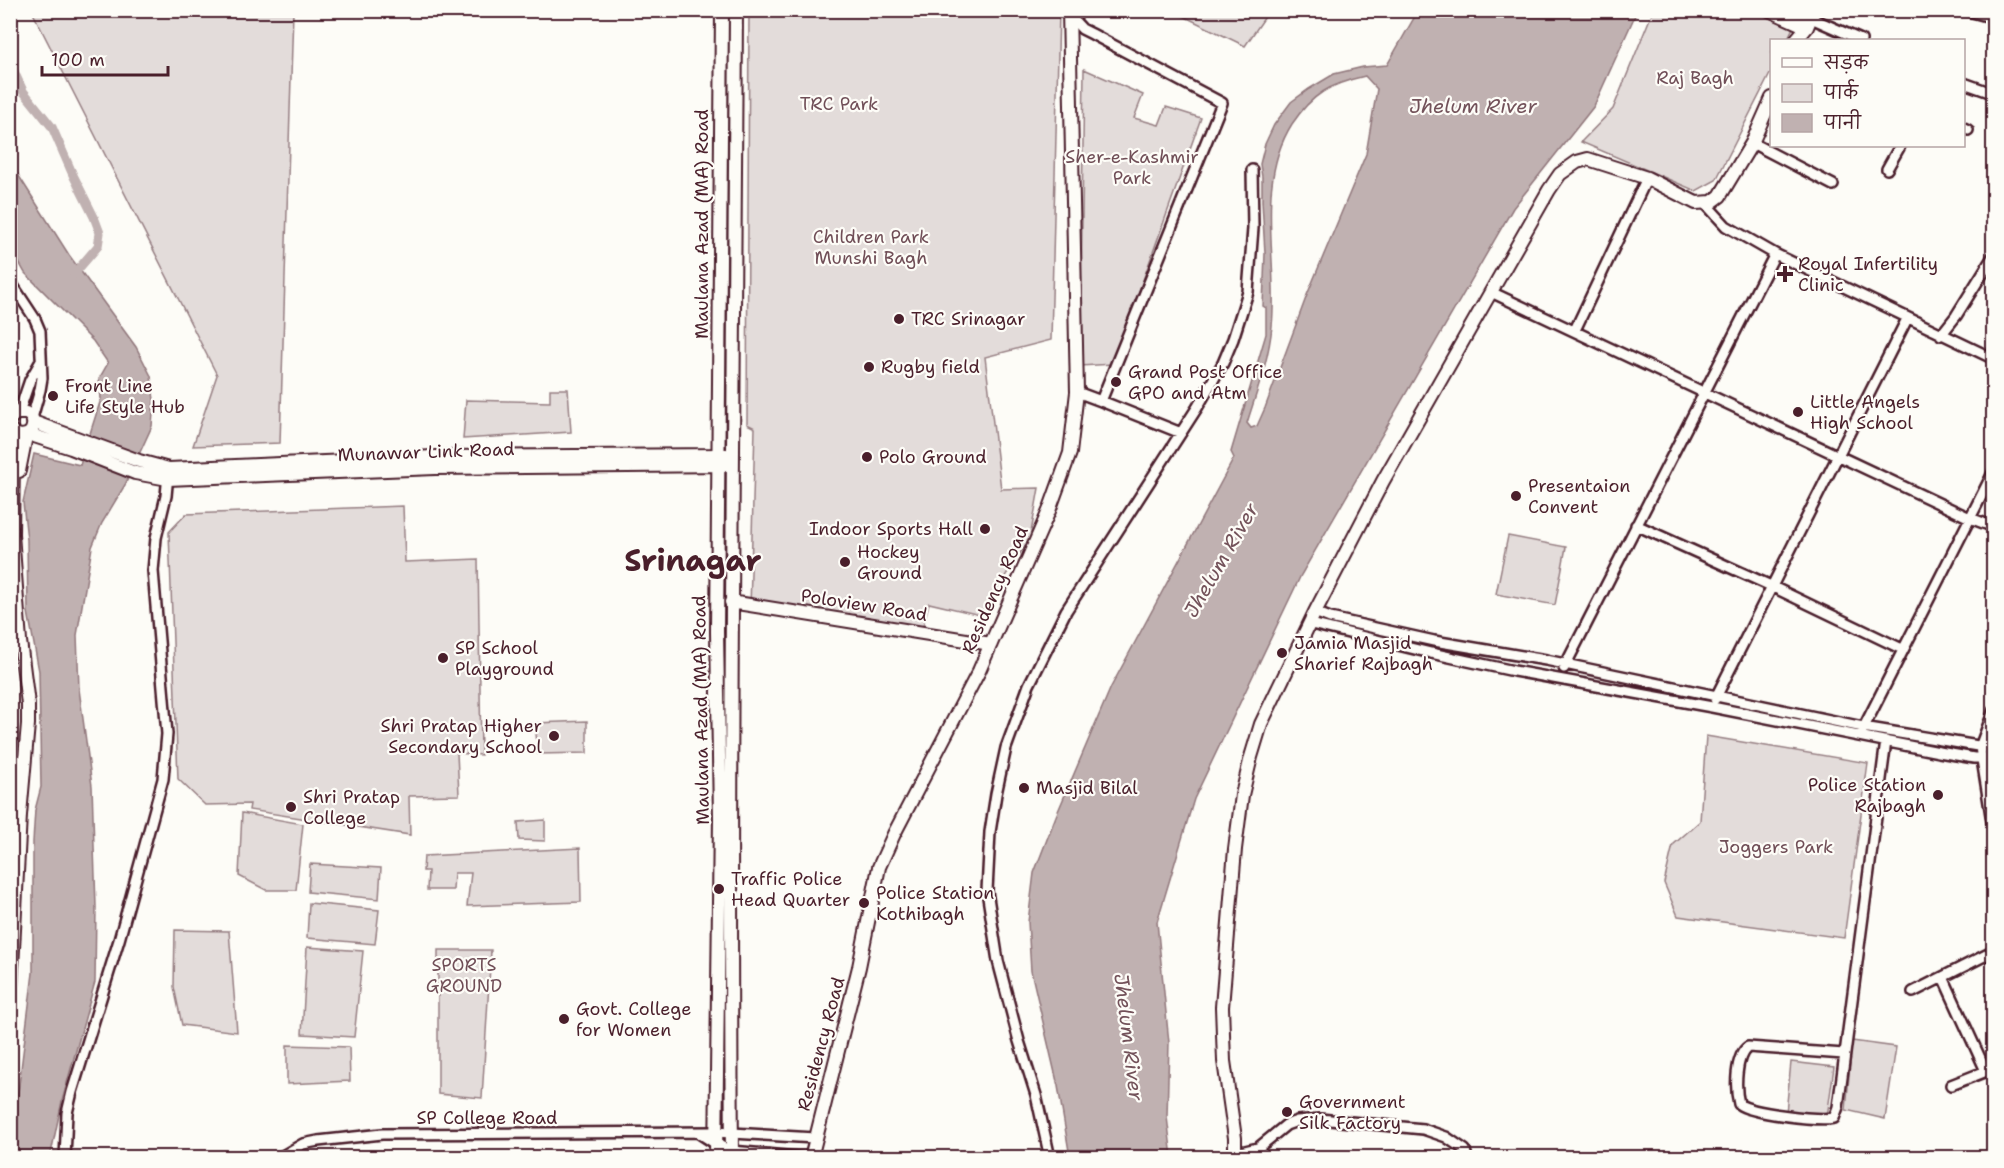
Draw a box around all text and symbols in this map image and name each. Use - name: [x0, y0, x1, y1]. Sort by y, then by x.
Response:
- scale bar: [42, 39, 168, 77]
- legend: [1770, 39, 1965, 147]
- text: 100 m: [51, 48, 105, 72]
- text: सड़क: [1823, 51, 1869, 75]
- park label: Raj Bagh: [1656, 66, 1734, 90]
- text: पार्क: [1823, 79, 1859, 105]
- park label: TRC Park: [800, 92, 878, 116]
- water label: Jhelum River: [1409, 93, 1538, 119]
- street label: Maulana Azad (MA) Road: [690, 109, 714, 339]
- text: पानी: [1823, 109, 1862, 135]
- park label: Sher-e-Kashmir Park: [1065, 145, 1199, 190]
- park label: Children Park Munshi Bagh: [813, 225, 929, 270]
- place label: Royal Infertility Clinic: [1798, 252, 1938, 297]
- marker: Royal Infertility Clinic: [1776, 265, 1794, 283]
- place label: TRC Srinagar: [911, 307, 1026, 331]
- marker: TRC Srinagar: [892, 312, 906, 326]
- place label: Rugby field: [881, 355, 980, 379]
- marker: Rugby field: [862, 360, 876, 374]
- place label: Grand Post Office GPO and Atm: [1128, 360, 1283, 405]
- place label: Front Line Life Style Hub: [65, 374, 185, 419]
- marker: Grand Post Office GPO and Atm: [1109, 375, 1123, 389]
- marker: Front Line Life Style Hub: [46, 389, 60, 403]
- place label: Little Angels High School: [1810, 390, 1920, 435]
- marker: Little Angels High School: [1791, 405, 1805, 419]
- street label: Munawar Link Road: [337, 437, 515, 467]
- place label: Polo Ground: [879, 445, 987, 469]
- marker: Polo Ground: [860, 450, 874, 464]
- place label: Presentaion Convent: [1528, 474, 1630, 519]
- marker: Presentaion Convent: [1509, 489, 1523, 503]
- water label: Jhelum River: [1178, 498, 1265, 622]
- place label: Indoor Sports Hall: [809, 517, 974, 541]
- street label: Residency Road: [956, 522, 1034, 658]
- marker: Indoor Sports Hall: [978, 522, 992, 536]
- district label: Srinagar: [624, 540, 762, 581]
- place label: Hockey Ground: [857, 540, 922, 585]
- marker: Hockey Ground: [838, 555, 852, 569]
- street label: Poloview Road: [799, 583, 929, 627]
- street label: Maulana Azad (MA) Road: [687, 595, 715, 825]
- place label: Jamia Masjid Sharief Rajbagh: [1294, 631, 1433, 676]
- place label: SP School Playground: [455, 636, 554, 681]
- marker: Jamia Masjid Sharief Rajbagh: [1275, 646, 1289, 660]
- marker: SP School Playground: [436, 651, 450, 665]
- place label: Shri Pratap Higher Secondary School: [381, 714, 543, 759]
- marker: Shri Pratap Higher Secondary School: [547, 729, 561, 743]
- place label: Police Station Rajbagh: [1808, 773, 1926, 818]
- place label: Masjid Bilal: [1036, 776, 1138, 800]
- marker: Masjid Bilal: [1017, 781, 1031, 795]
- place label: Shri Pratap College: [303, 785, 400, 830]
- marker: Police Station Rajbagh: [1931, 788, 1945, 802]
- marker: Shri Pratap College: [284, 800, 298, 814]
- park label: Joggers Park: [1719, 835, 1833, 859]
- place label: Traffic Police Head Quarter: [731, 867, 850, 912]
- place label: Police Station Kothibagh: [876, 881, 994, 926]
- marker: Traffic Police Head Quarter: [712, 882, 726, 896]
- marker: Police Station Kothibagh: [857, 896, 871, 910]
- park label: SPORTS GROUND: [426, 953, 502, 998]
- water label: Jhelum River: [1108, 972, 1150, 1103]
- street label: Residency Road: [792, 974, 850, 1114]
- place label: Govt. College for Women: [576, 997, 691, 1042]
- marker: Govt. College for Women: [557, 1012, 571, 1026]
- place label: Government Silk Factory: [1299, 1090, 1406, 1135]
- marker: Government Silk Factory: [1280, 1105, 1294, 1119]
- street label: SP College Road: [417, 1106, 557, 1130]

